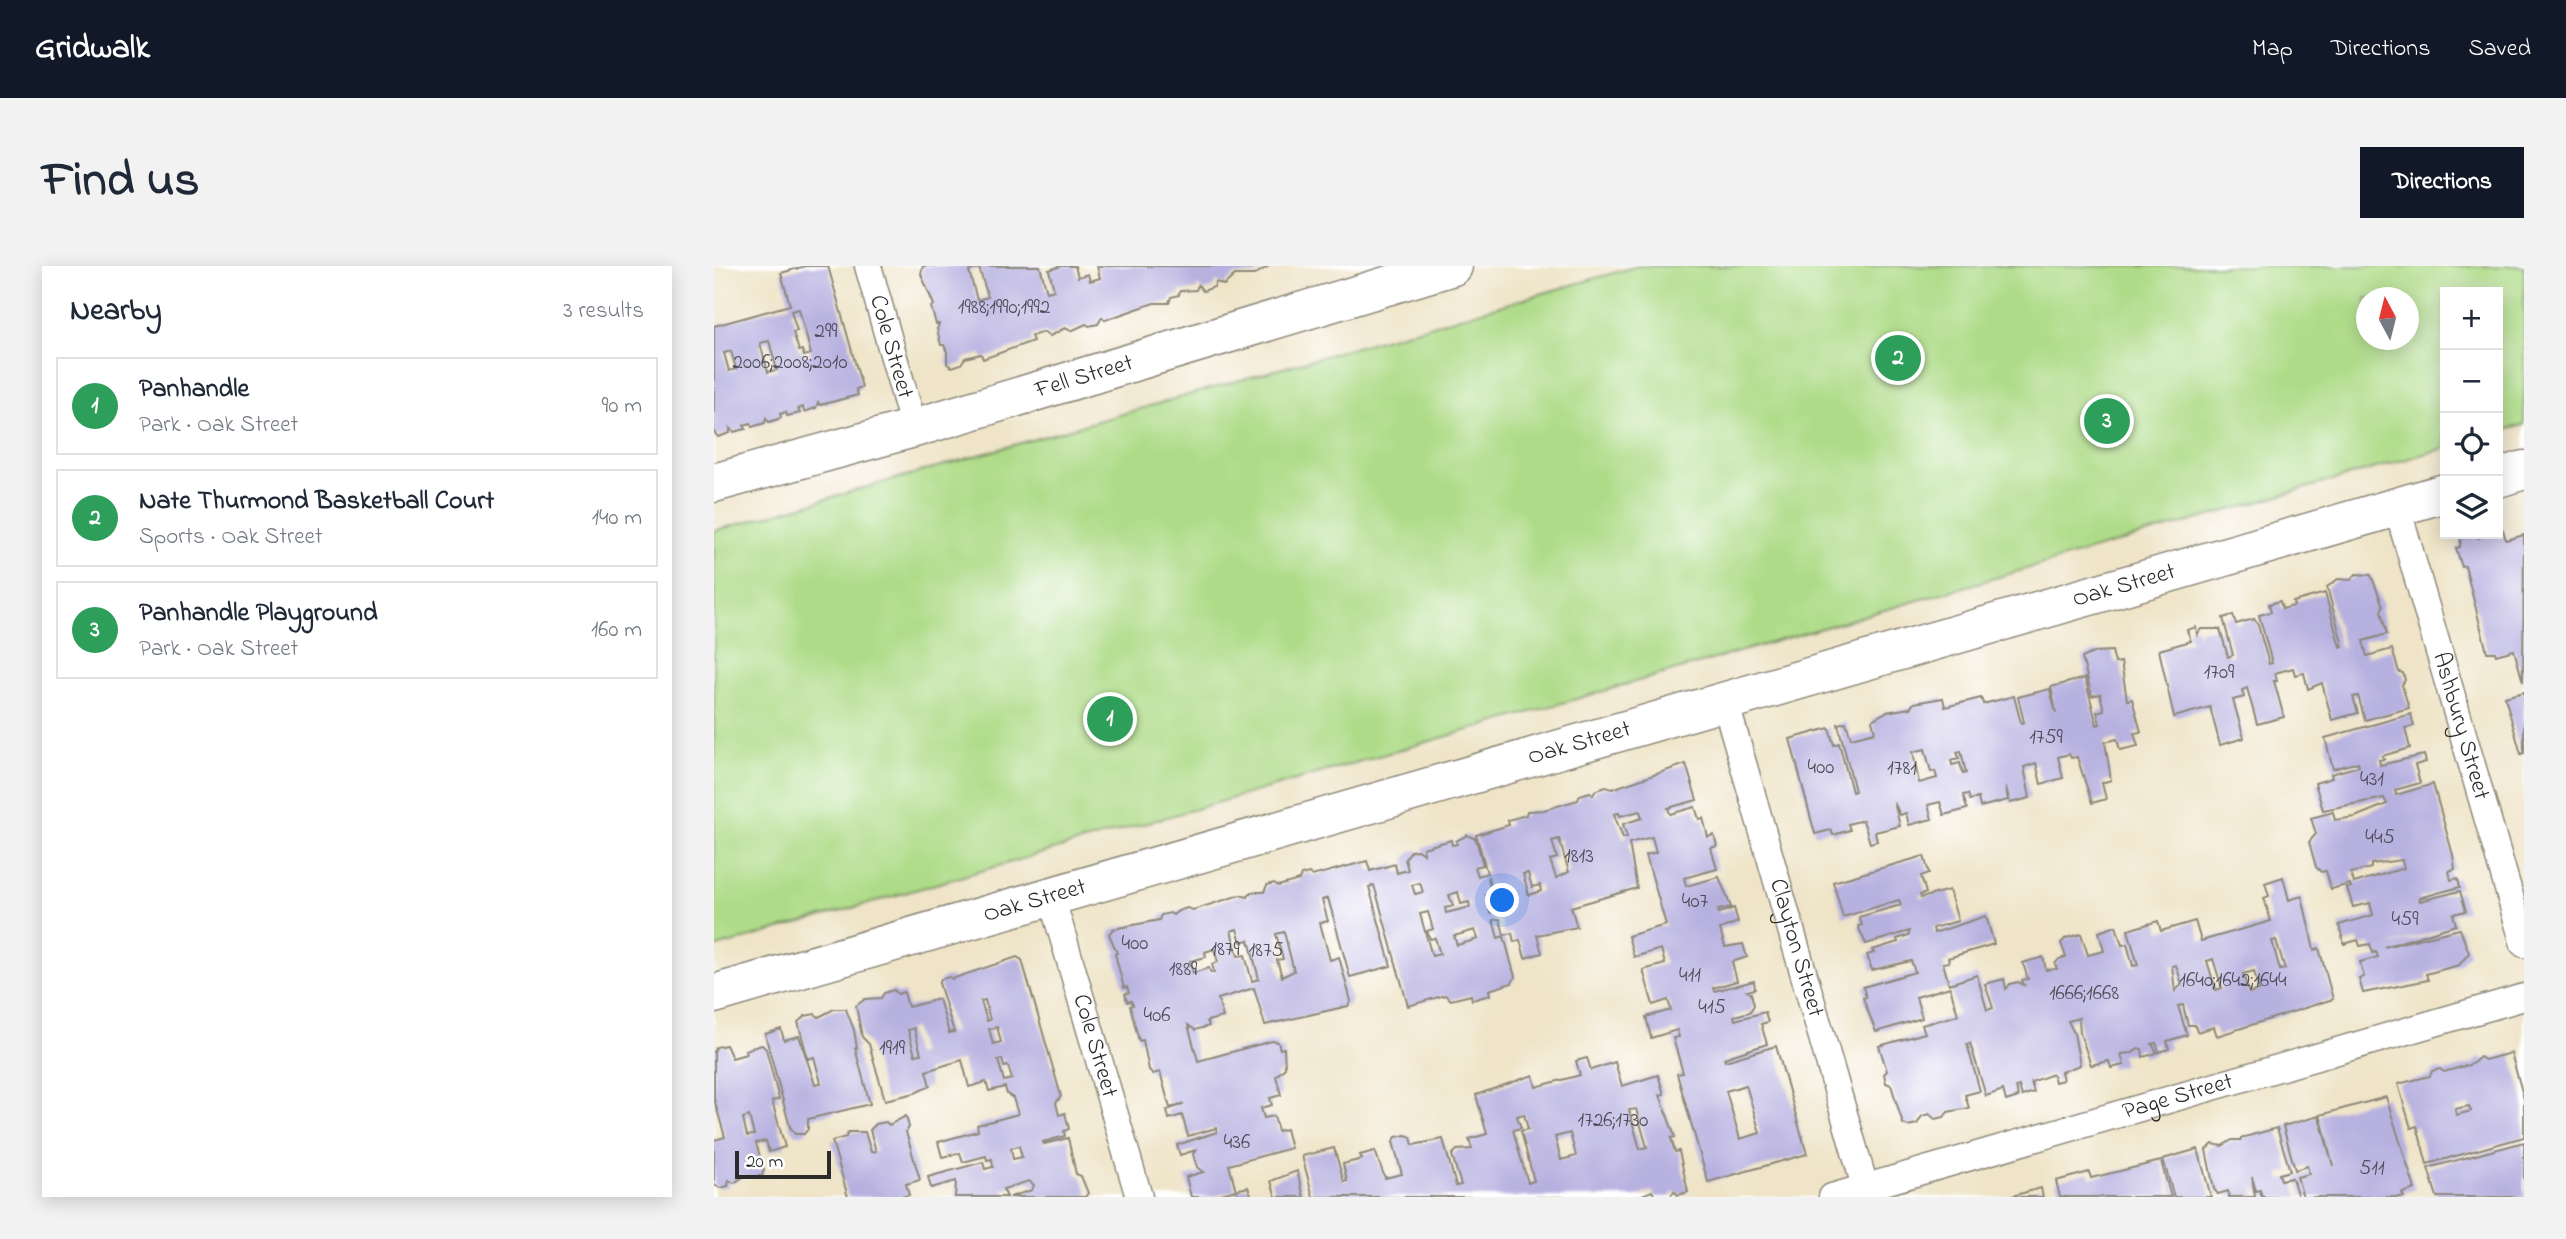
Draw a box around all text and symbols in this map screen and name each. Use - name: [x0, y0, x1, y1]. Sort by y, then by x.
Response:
- text: Gridwalk: [35, 25, 150, 73]
- text: Map: [2252, 32, 2293, 67]
- text: Directions: [2331, 32, 2430, 67]
- text: Saved: [2468, 32, 2531, 67]
- text: Find us: [42, 146, 199, 218]
- button: Directions: [2360, 147, 2524, 218]
- north arrow: [2356, 287, 2419, 350]
- map controls: [2440, 287, 2503, 539]
- button: +: [2440, 287, 2503, 350]
- text: Nearby: [70, 290, 162, 334]
- street label: Cole Street: [860, 291, 922, 403]
- house number: 1988;1990;1992: [958, 293, 1050, 323]
- text: 3 results: [563, 295, 644, 328]
- house number: 299: [814, 317, 838, 347]
- pin: 2: [1875, 332, 1921, 384]
- street label: Fell Street: [1030, 346, 1137, 408]
- house number: 2006;2008;2010: [733, 348, 848, 378]
- button: −: [2440, 350, 2503, 413]
- text: Panhandle: [139, 371, 249, 409]
- text: 1: [91, 390, 99, 423]
- text: 90 m: [602, 390, 642, 423]
- pin: 3: [2084, 395, 2130, 447]
- text: Park · Oak Street: [139, 409, 298, 442]
- button: locate: [2440, 413, 2503, 476]
- button: layers: [2440, 476, 2503, 539]
- text: Nate Thurmond Basketball Court: [139, 483, 494, 521]
- text: 2: [89, 502, 101, 535]
- text: 140 m: [592, 502, 642, 535]
- text: Sports · Oak Street: [139, 521, 323, 554]
- street label: Oak Street: [2068, 554, 2180, 617]
- text: Panhandle Playground: [139, 595, 378, 633]
- text: 3: [90, 614, 100, 647]
- text: 160 m: [591, 614, 642, 647]
- text: Park · Oak Street: [139, 633, 298, 666]
- street label: Ashbury Street: [2423, 648, 2499, 804]
- house number: 1709: [2204, 658, 2235, 688]
- pin: 1: [1087, 693, 1133, 745]
- street label: Oak Street: [1524, 712, 1635, 775]
- house number: 1759: [2029, 723, 2064, 753]
- house number: 400: [1808, 753, 1834, 783]
- house number: 1781: [1887, 754, 1917, 784]
- house number: 431: [2360, 765, 2384, 795]
- house number: 445: [2365, 823, 2395, 853]
- house number: 1813: [1564, 842, 1594, 872]
- street label: Oak Street: [979, 870, 1091, 933]
- street label: Clayton Street: [1760, 875, 1833, 1021]
- your location: [1485, 883, 1519, 917]
- house number: 407: [1682, 887, 1709, 917]
- house number: 459: [2392, 905, 2419, 935]
- house number: 400: [1122, 929, 1148, 959]
- house number: 1879: [1210, 935, 1240, 965]
- house number: 1875: [1248, 936, 1284, 966]
- house number: 1889: [1169, 955, 1198, 985]
- house number: 411: [1679, 961, 1701, 991]
- house number: 1640;1642;1644: [2179, 966, 2287, 996]
- house number: 1666;1668: [2049, 979, 2119, 1009]
- street label: Cole Street: [1063, 990, 1126, 1102]
- house number: 415: [1698, 993, 1726, 1023]
- house number: 406: [1144, 1001, 1170, 1031]
- house number: 1919: [879, 1034, 906, 1064]
- street label: Page Street: [2118, 1064, 2237, 1130]
- house number: 1726;1730: [1578, 1106, 1648, 1136]
- house number: 436: [1224, 1128, 1250, 1158]
- scale bar: [735, 1148, 831, 1180]
- text: 20 m: [746, 1149, 783, 1176]
- house number: 511: [2359, 1154, 2385, 1184]

